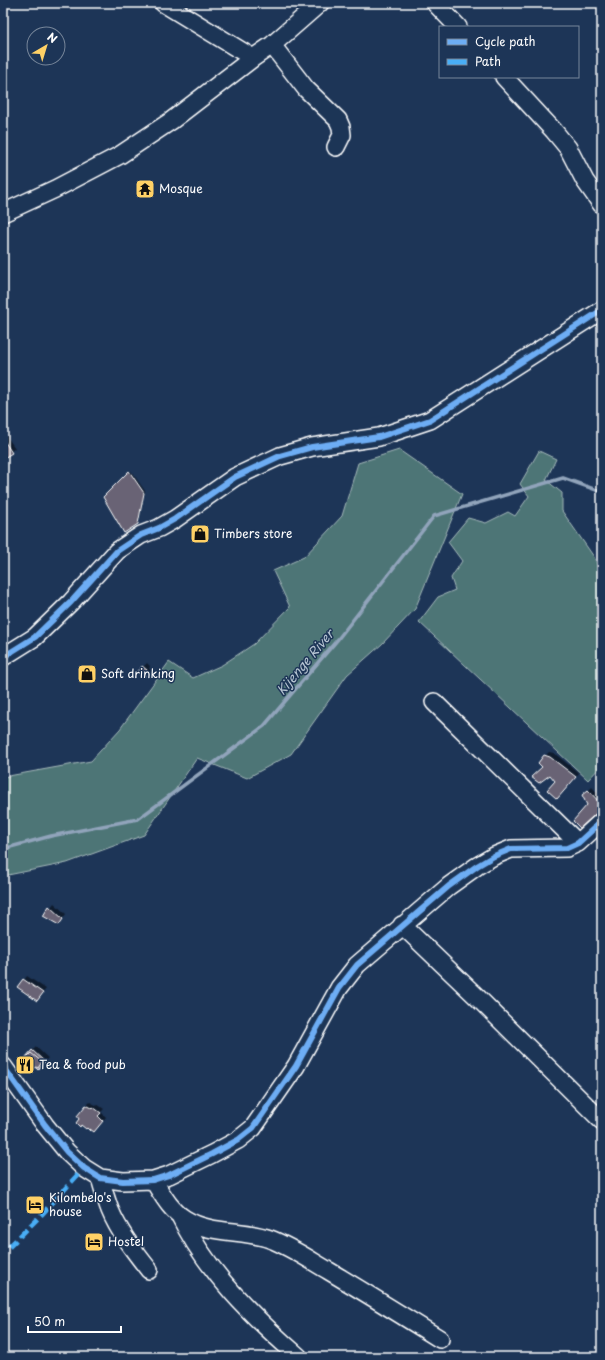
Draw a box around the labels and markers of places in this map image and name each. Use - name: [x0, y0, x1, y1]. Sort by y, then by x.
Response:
- temple icon: Mosque: [134, 178, 156, 200]
- place label: Mosque: [159, 179, 203, 197]
- shop icon: Timbers store: [189, 523, 211, 545]
- place label: Timbers store: [214, 524, 292, 542]
- shop icon: Soft drinking: [76, 663, 98, 685]
- place label: Soft drinking: [101, 664, 175, 682]
- restaurant icon: Tea & food pub: [14, 1054, 36, 1076]
- place label: Tea & food pub: [39, 1055, 126, 1073]
- place label: Kilombelo's house: [49, 1188, 112, 1220]
- hotel icon: Kilombelo's house: [24, 1194, 46, 1216]
- hotel icon: Hostel: [83, 1231, 105, 1253]
- place label: Hostel: [108, 1232, 144, 1250]

